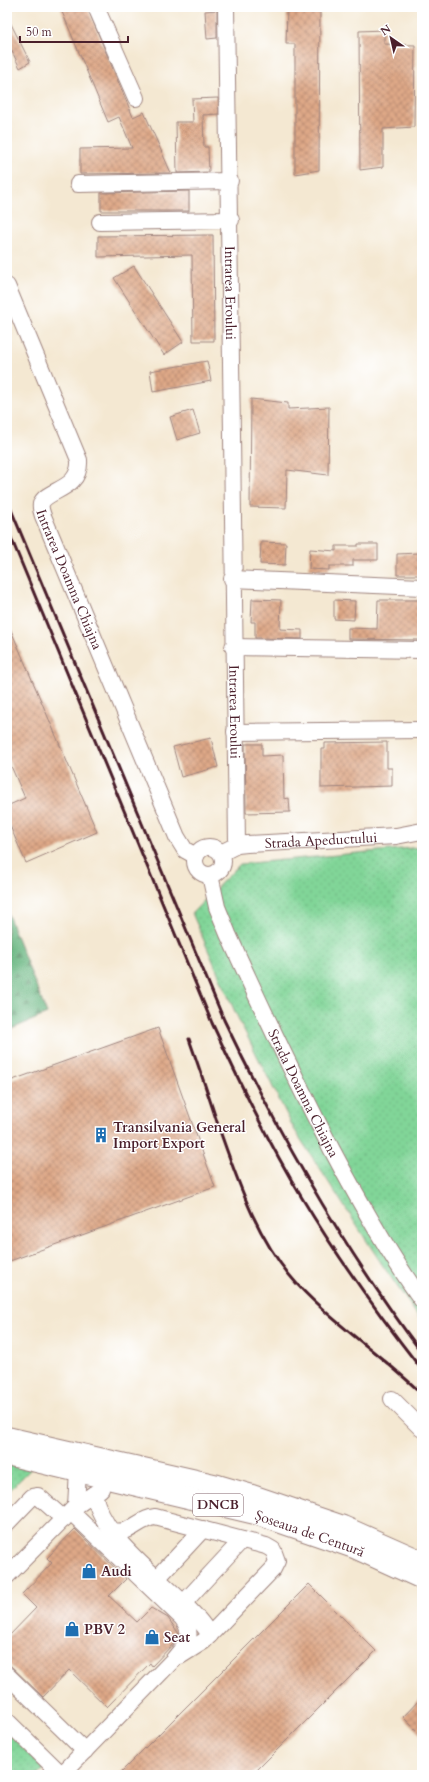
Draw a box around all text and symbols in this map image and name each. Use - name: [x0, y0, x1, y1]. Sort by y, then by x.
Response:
- scale bar: [20, 18, 128, 44]
- north arrow: [371, 18, 411, 58]
- text: N: [378, 21, 394, 39]
- text: 50 m: [26, 24, 53, 40]
- street label: Intrarea Eroului: [220, 246, 241, 340]
- street label: Intrarea Doamna Chiajna: [32, 507, 107, 652]
- street label: Intrarea Eroului: [225, 665, 245, 759]
- street label: Strada Apeductului: [264, 828, 378, 853]
- street label: Strada Doamna Chiajna: [264, 1026, 344, 1160]
- place label: Transilvania General Import Export: [113, 1118, 246, 1153]
- building icon: Transilvania General Import Export: [92, 1126, 110, 1144]
- road number: DNCB: [193, 1494, 243, 1516]
- street label: Șoseaua de Centură: [252, 1505, 368, 1561]
- shop icon: Audi: [80, 1562, 98, 1580]
- place label: Audi: [101, 1562, 132, 1581]
- shop icon: PBV 2: [63, 1620, 81, 1638]
- place label: PBV 2: [84, 1620, 125, 1639]
- shop icon: Seat: [143, 1628, 161, 1646]
- place label: Seat: [164, 1628, 190, 1647]

